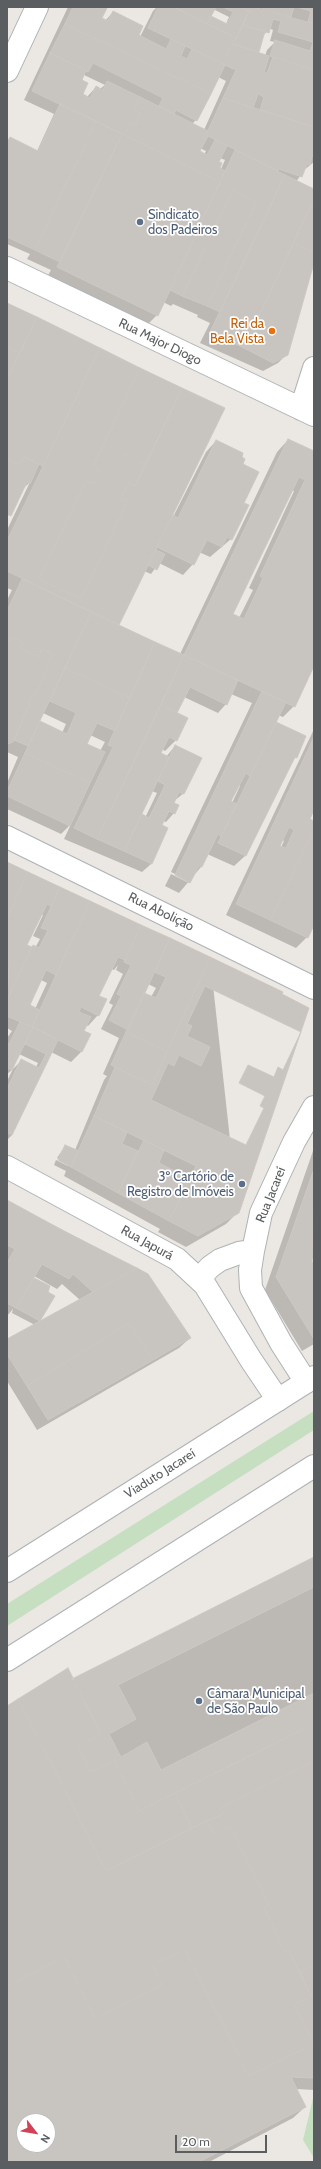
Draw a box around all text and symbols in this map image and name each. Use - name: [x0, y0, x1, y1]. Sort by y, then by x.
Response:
- place label: Sindicato dos Padeiros: [148, 207, 217, 238]
- marker: Sindicato dos Padeiros: [135, 217, 145, 227]
- street label: Rua Major Diogo: [116, 315, 204, 369]
- place label: Rei da Bela Vista: [210, 316, 264, 347]
- marker: Rei da Bela Vista: [267, 326, 277, 336]
- street label: Rua Abolição: [126, 889, 196, 935]
- street label: Rua Jacareí: [253, 1165, 289, 1225]
- place label: 3º Cartório de Registro de Imóveis: [127, 1169, 234, 1200]
- marker: 3º Cartório de Registro de Imóveis: [237, 1179, 247, 1189]
- street label: Rua Japurá: [118, 1222, 176, 1264]
- street label: Viaduto Jacareí: [122, 1446, 198, 1502]
- place label: Câmara Municipal de São Paulo: [207, 1686, 305, 1717]
- marker: Câmara Municipal de São Paulo: [194, 1696, 204, 1706]
- north arrow: [16, 2113, 56, 2153]
- scale bar: [177, 2127, 269, 2153]
- text: N: [37, 2132, 53, 2146]
- text: 20 m: [182, 2134, 210, 2149]

